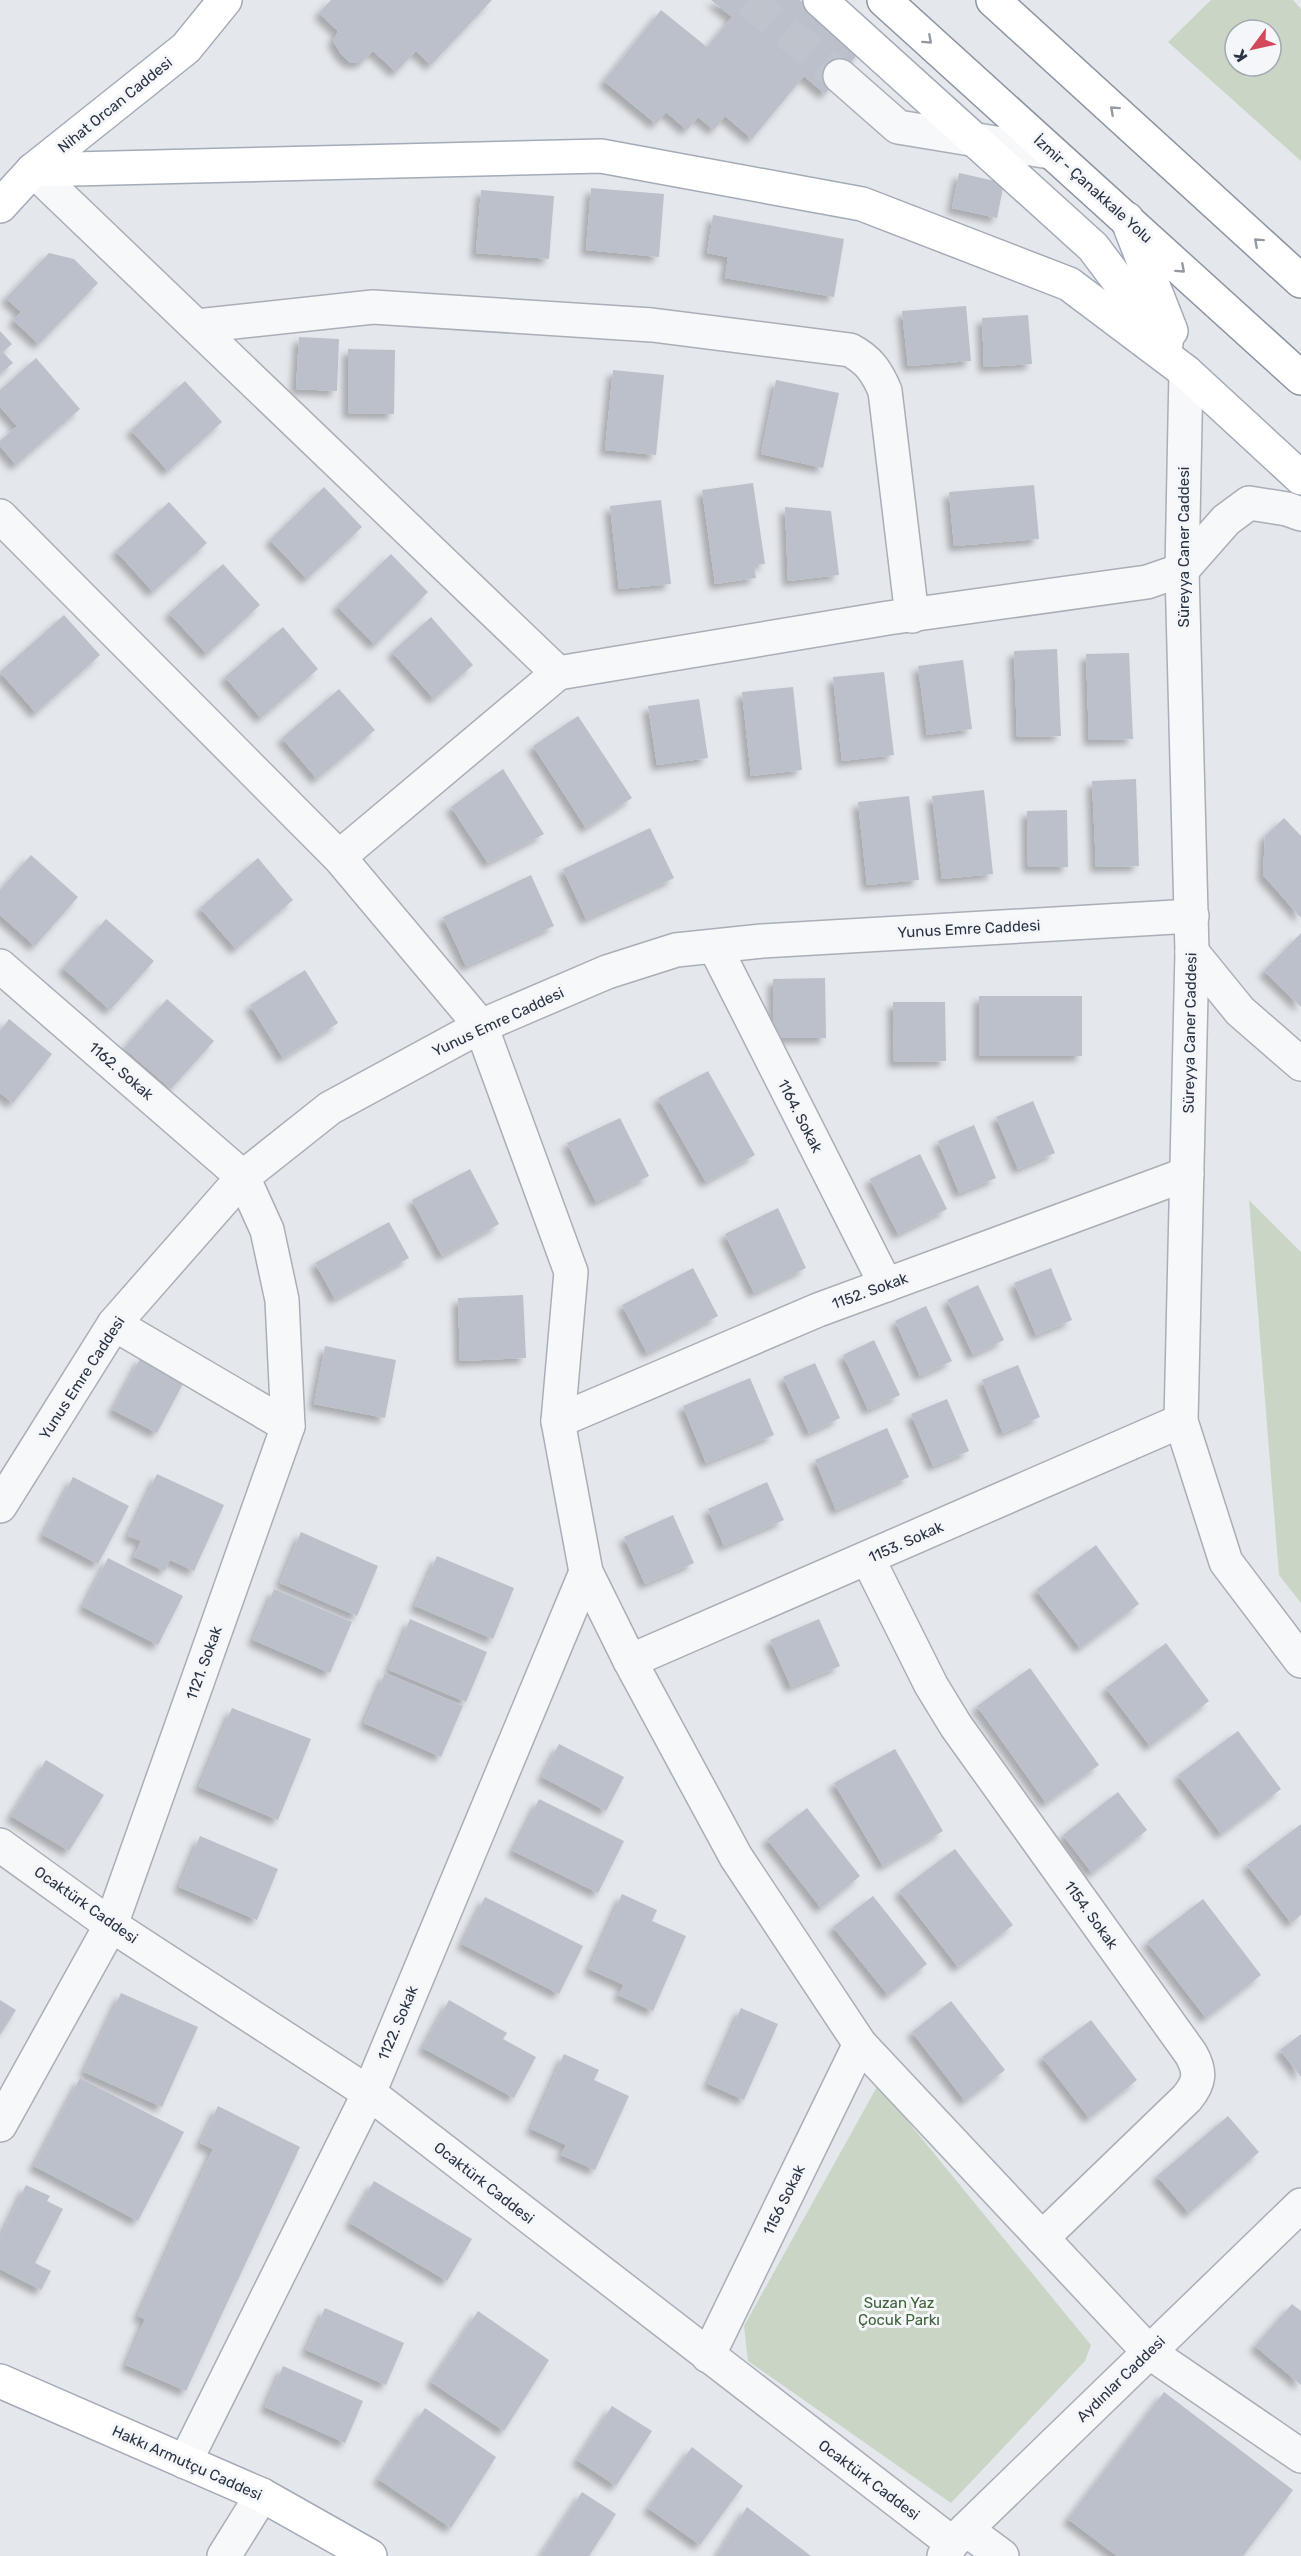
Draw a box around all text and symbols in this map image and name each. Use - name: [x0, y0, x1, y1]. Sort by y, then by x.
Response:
- north arrow: [1223, 18, 1283, 78]
- one-way arrow: [920, 32, 931, 43]
- text: K: [1230, 46, 1252, 66]
- street label: Nihat Orcan Caddesi: [54, 53, 176, 157]
- one-way arrow: [1110, 106, 1121, 117]
- street label: İzmir - Çanakkale Yolu: [1030, 131, 1156, 247]
- one-way arrow: [1254, 238, 1265, 249]
- one-way arrow: [1175, 262, 1185, 273]
- street label: Süreyya Caner Caddesi: [1175, 467, 1193, 627]
- street label: Yunus Emre Caddesi: [897, 916, 1041, 942]
- street label: Süreyya Caner Caddesi: [1180, 952, 1200, 1114]
- street label: Yunus Emre Caddesi: [429, 984, 567, 1060]
- street label: 1162. Sokak: [85, 1038, 157, 1104]
- street label: 1164. Sokak: [774, 1076, 826, 1156]
- street label: 1152. Sokak: [830, 1269, 911, 1313]
- street label: Yunus Emre Caddesi: [35, 1313, 129, 1443]
- street label: 1153. Sokak: [866, 1517, 946, 1566]
- street label: 1121. Sokak: [182, 1623, 226, 1702]
- street label: Ocaktürk Caddesi: [31, 1863, 141, 1947]
- street label: 1154. Sokak: [1060, 1877, 1122, 1953]
- street label: 1122. Sokak: [374, 1983, 422, 2063]
- street label: Ocaktürk Caddesi: [430, 2138, 538, 2228]
- street label: 1156 Sokak: [759, 2162, 809, 2238]
- park label: Suzan Yaz Çocuk Parkı: [858, 2294, 940, 2329]
- street label: Aydınlar Caddesi: [1073, 2332, 1169, 2426]
- street label: Hakkı Armutçu Caddesi: [109, 2422, 265, 2504]
- street label: Ocaktürk Caddesi: [815, 2436, 923, 2524]

